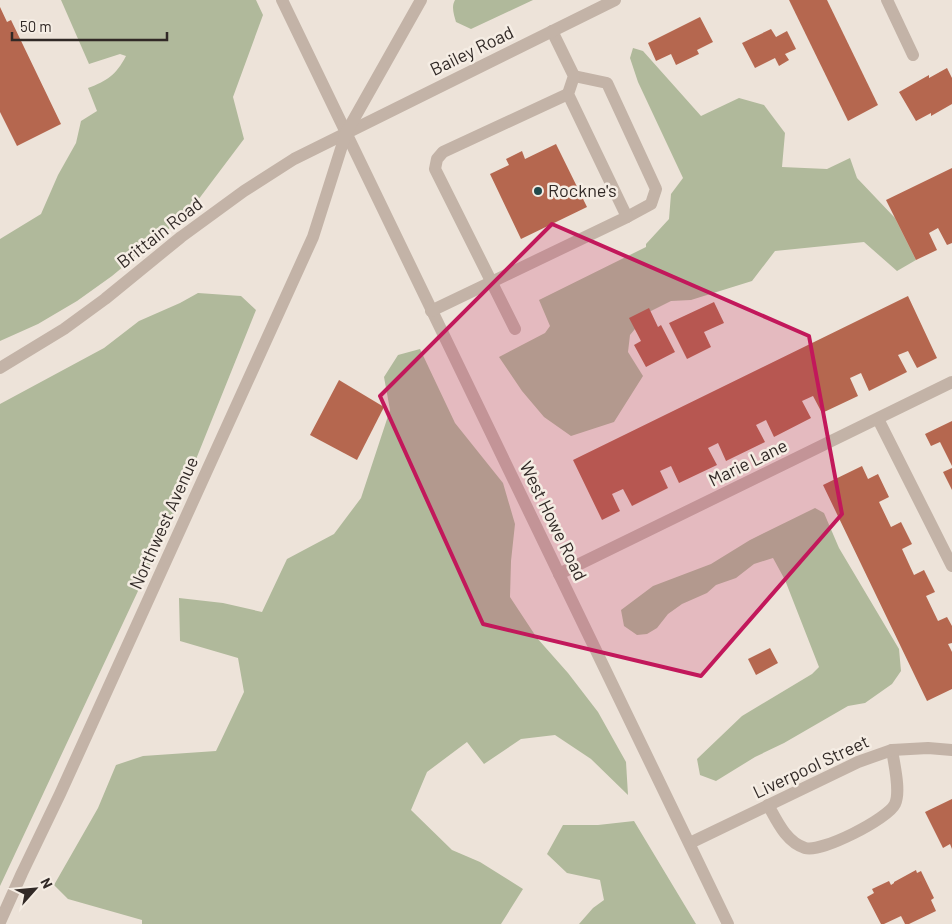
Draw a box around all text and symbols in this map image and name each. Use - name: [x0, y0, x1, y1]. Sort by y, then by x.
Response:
- scale bar: [12, 10, 168, 42]
- text: 50 m: [20, 17, 52, 35]
- street label: Bailey Road: [426, 20, 517, 80]
- place label: Rockne's: [548, 179, 617, 201]
- marker: Rockne's: [532, 185, 544, 197]
- street label: Brittain Road: [112, 192, 207, 272]
- street label: Marie Lane: [705, 434, 791, 491]
- street label: Northwest Avenue: [124, 453, 202, 592]
- street label: West Howe Road: [516, 457, 592, 584]
- street label: Liverpool Street: [749, 730, 872, 803]
- north arrow: [10, 864, 60, 914]
- text: N: [37, 875, 57, 891]

